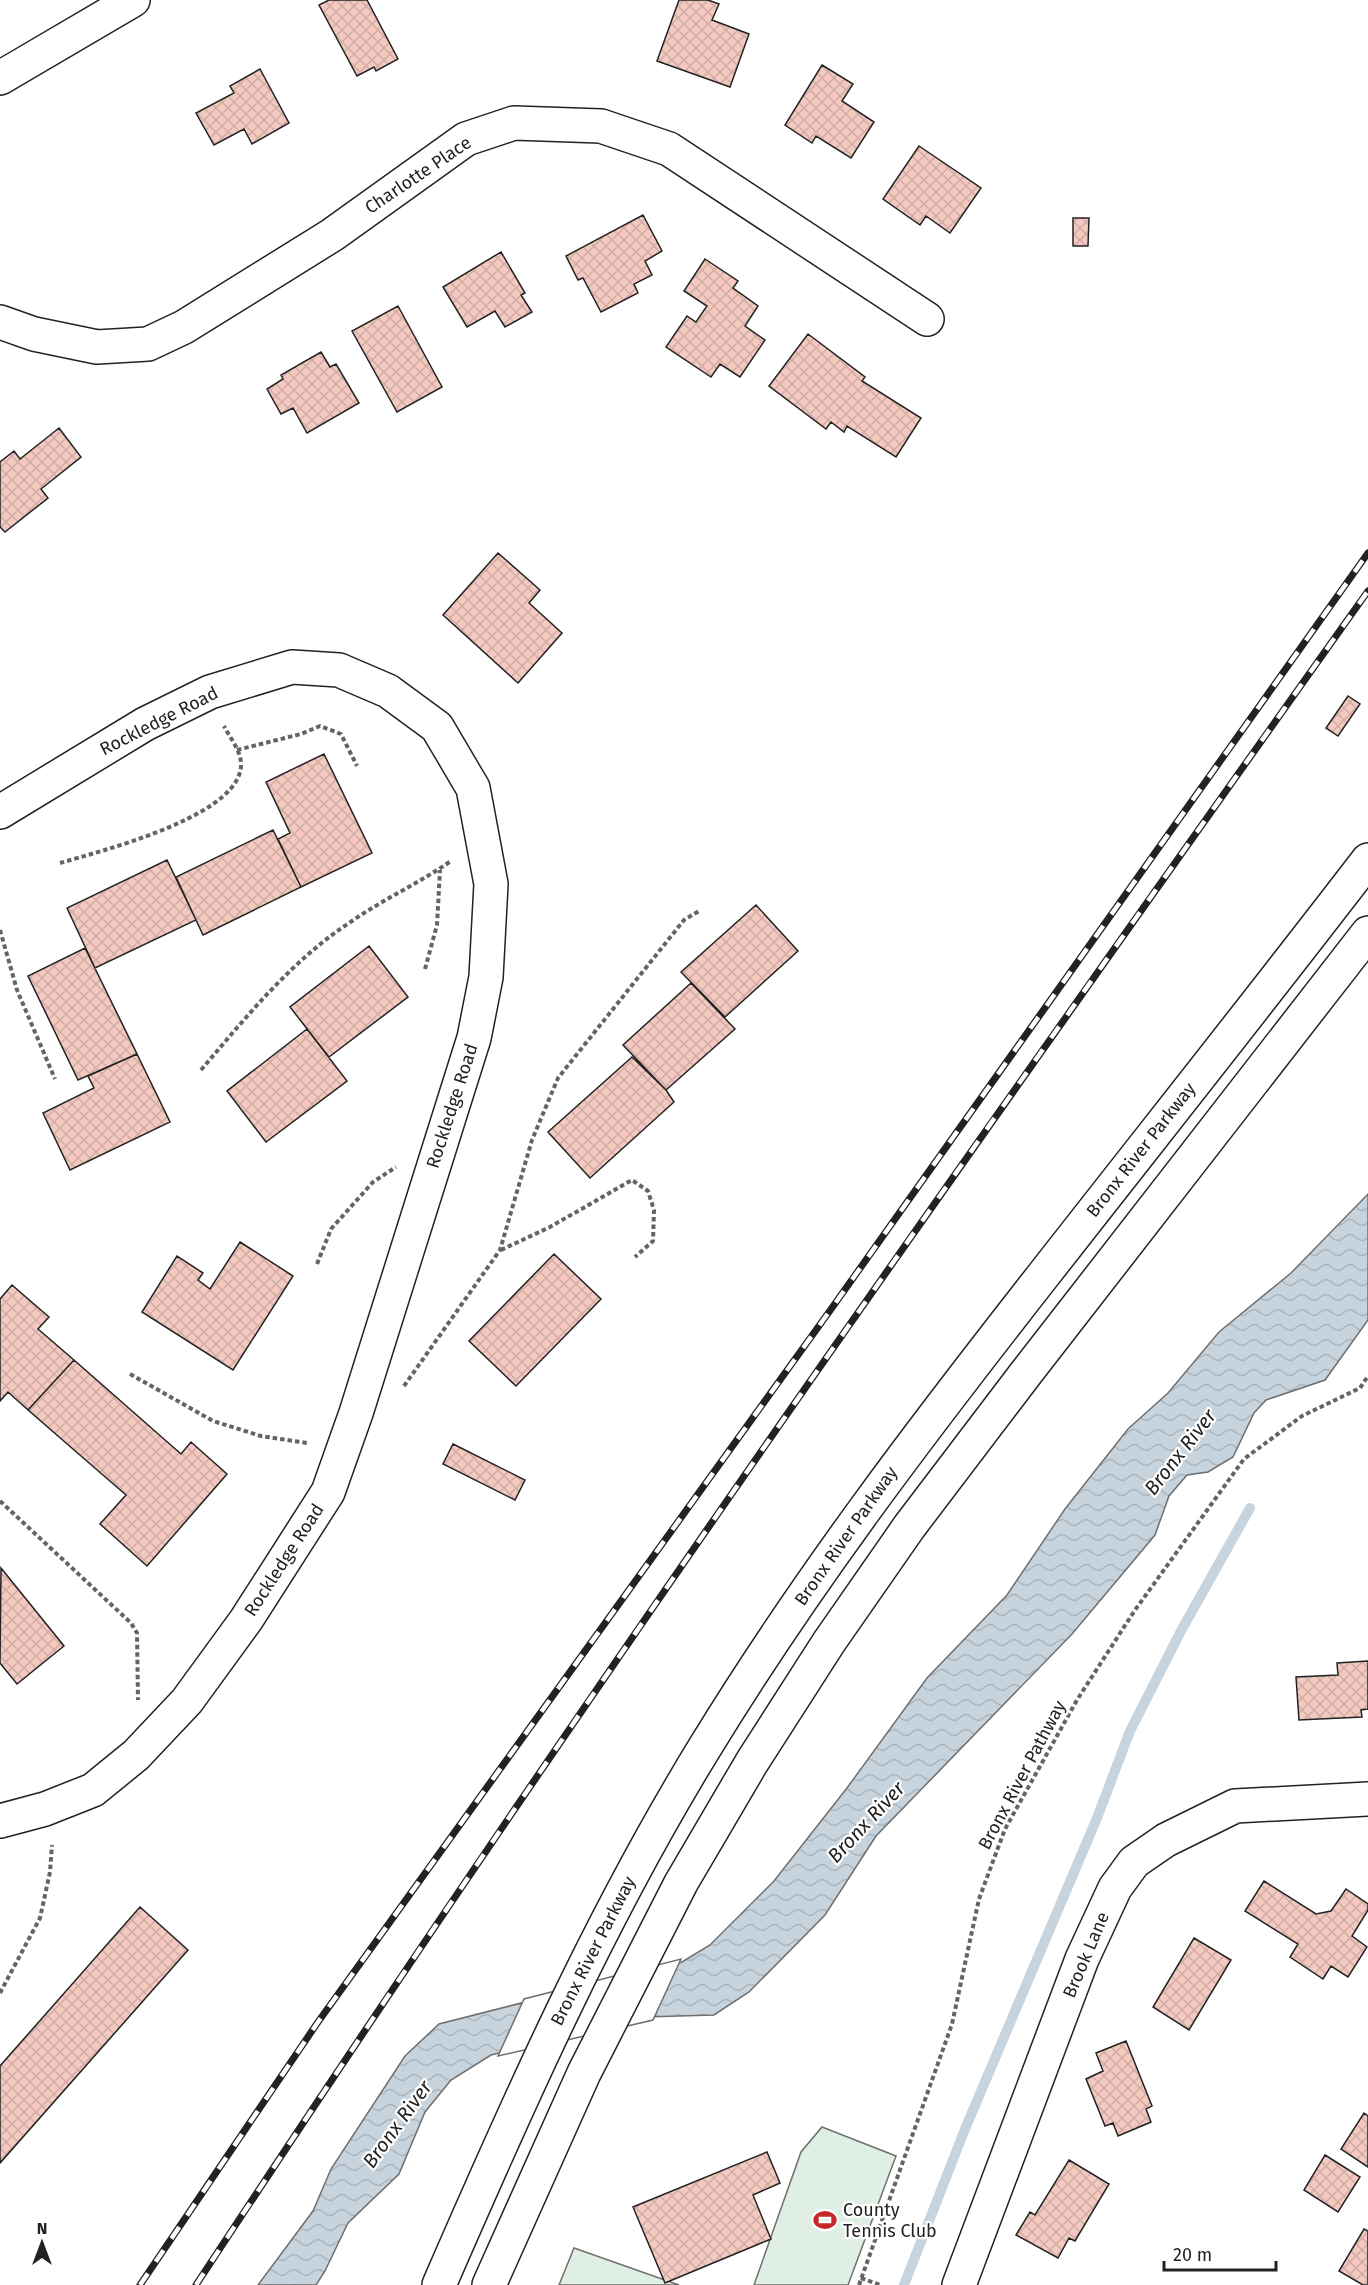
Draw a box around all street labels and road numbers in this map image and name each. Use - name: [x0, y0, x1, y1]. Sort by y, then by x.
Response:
- street label: Charlotte Place: [361, 131, 475, 219]
- street label: Rockledge Road: [96, 682, 222, 760]
- street label: Rockledge Road: [421, 1041, 483, 1171]
- street label: Bronx River Parkway: [1082, 1078, 1200, 1222]
- street label: Bronx River Parkway: [790, 1462, 902, 1610]
- street label: Rockledge Road: [239, 1500, 329, 1620]
- street label: Bronx River Pathway: [973, 1697, 1071, 1853]
- street label: Bronx River Parkway: [546, 1873, 640, 2029]
- street label: Brook Lane: [1058, 1909, 1114, 2001]

